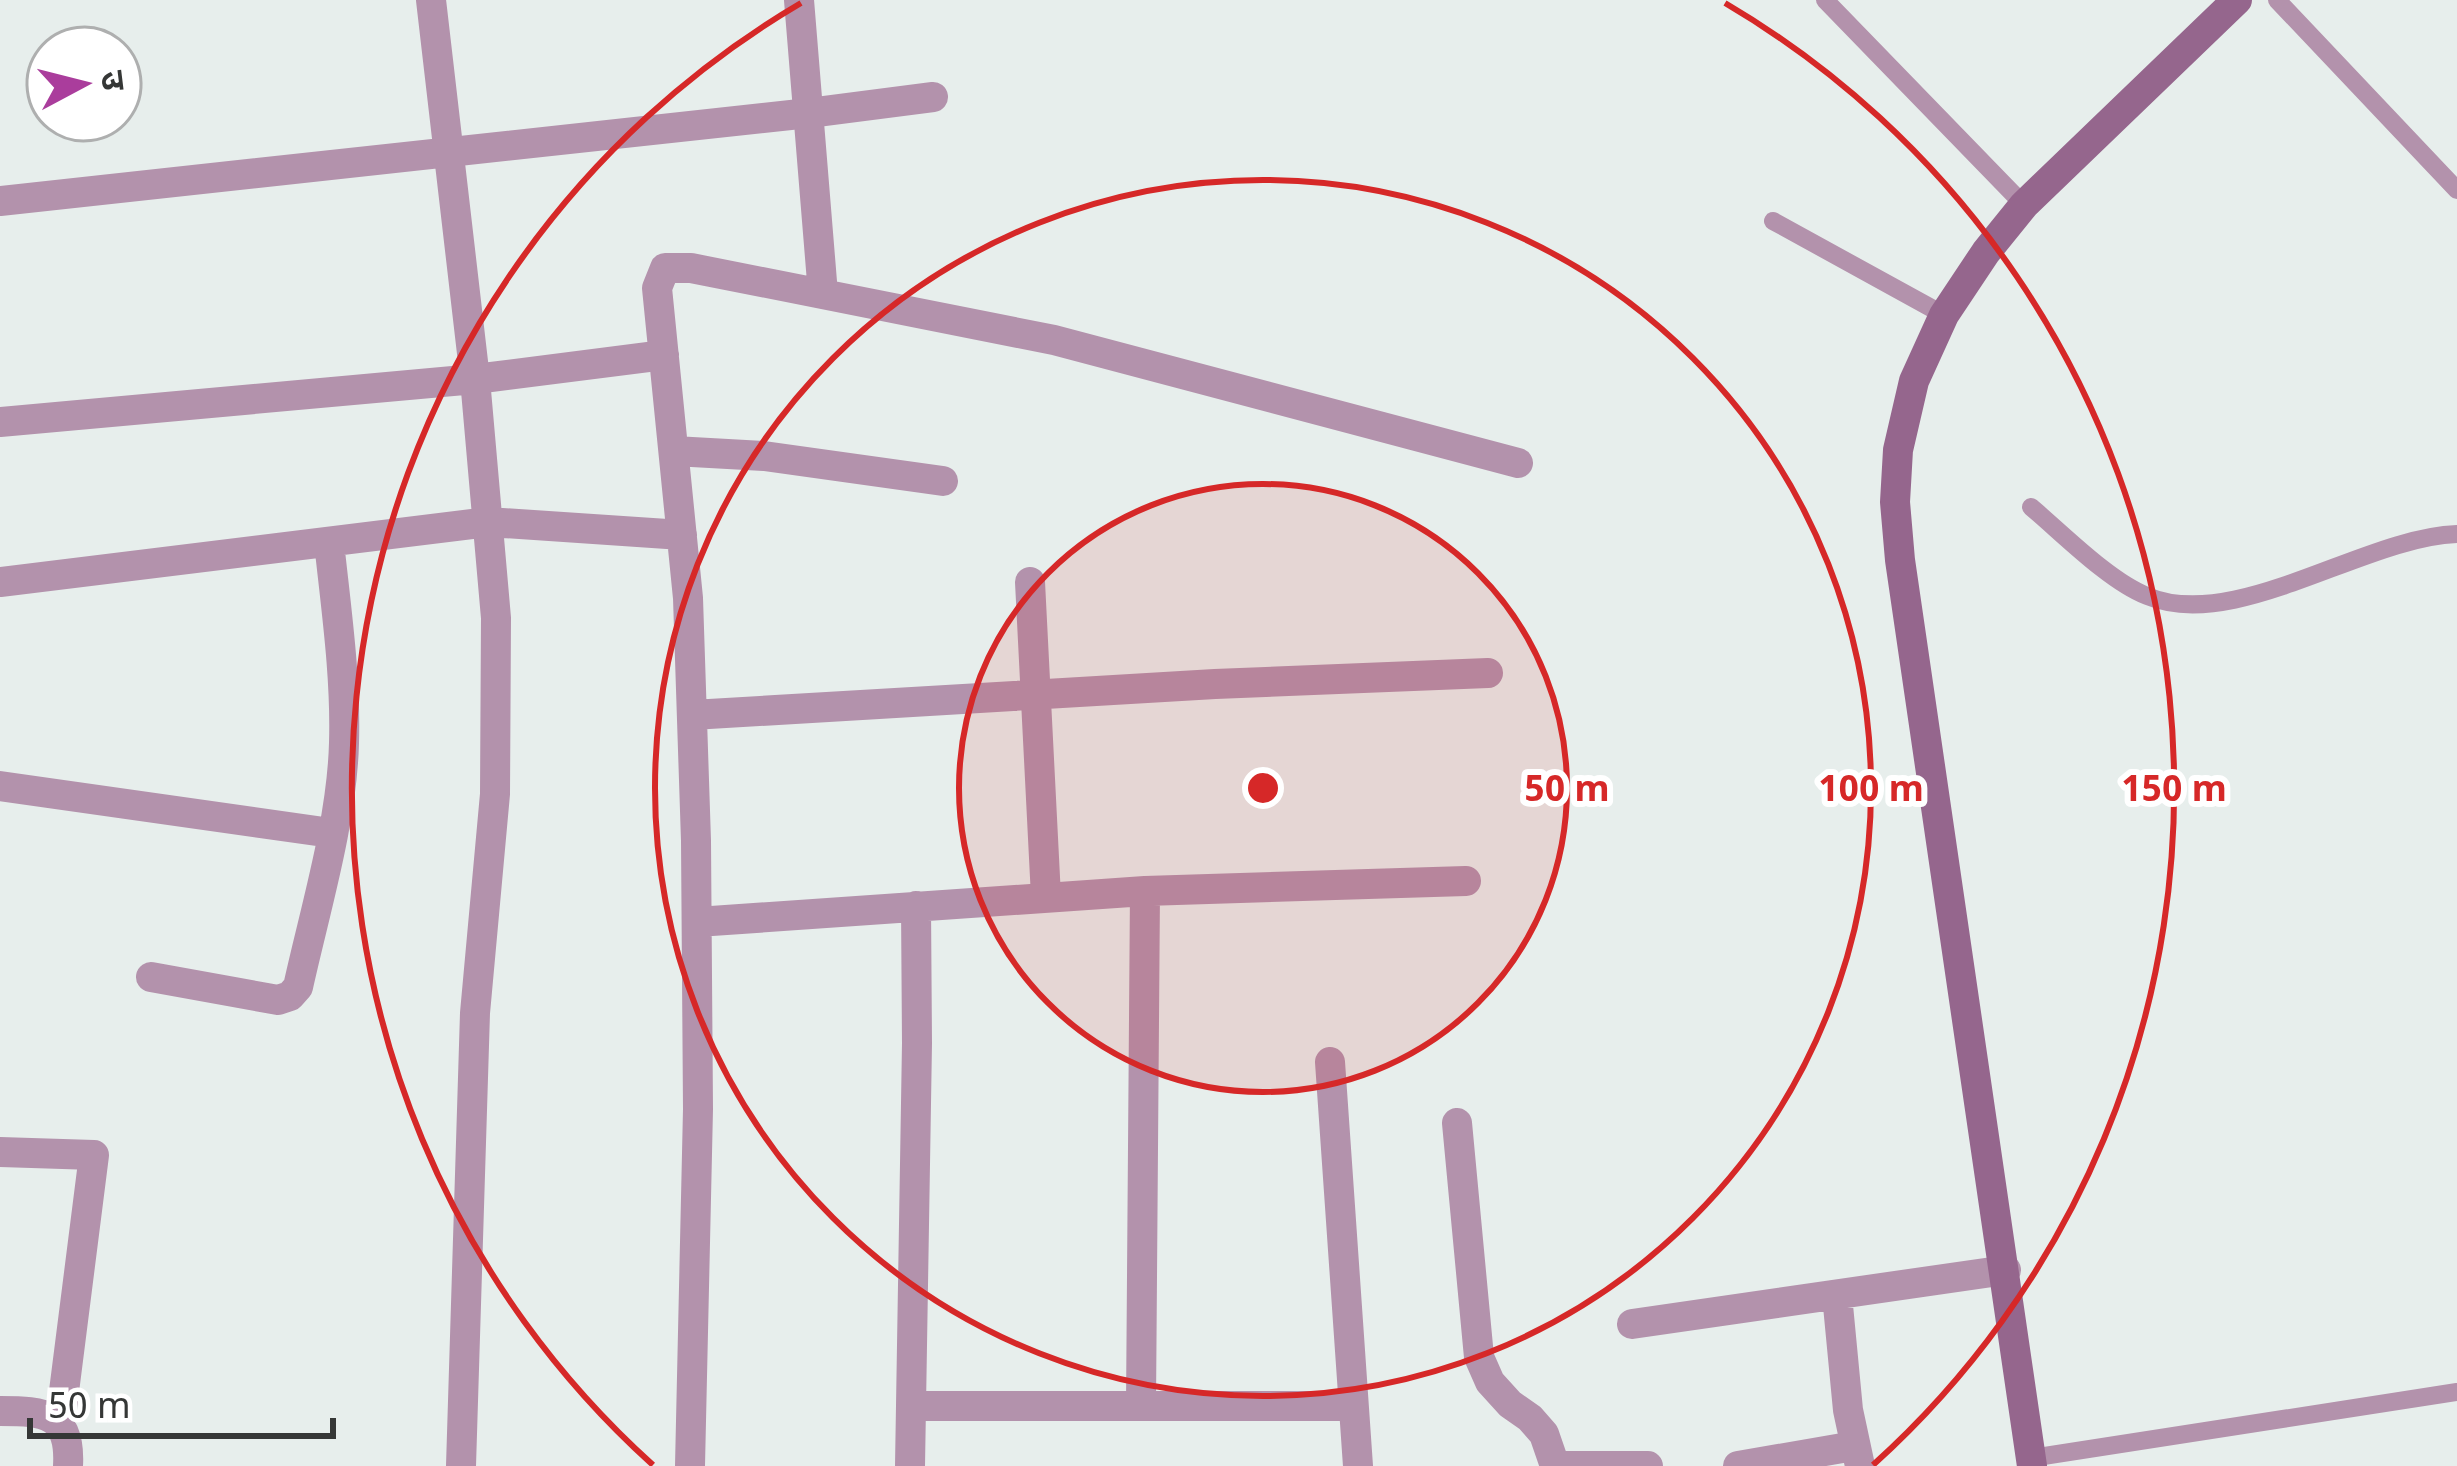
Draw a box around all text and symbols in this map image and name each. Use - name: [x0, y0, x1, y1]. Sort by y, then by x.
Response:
- north arrow: [24, 24, 144, 144]
- text: उ: [88, 69, 133, 94]
- centre of rings: [1242, 767, 1284, 809]
- text: 50 m: [1524, 769, 1610, 816]
- text: 100 m: [1818, 769, 1924, 816]
- text: 150 m: [2121, 769, 2227, 816]
- scale bar: [30, 1364, 333, 1438]
- text: 50 m: [48, 1386, 131, 1433]

